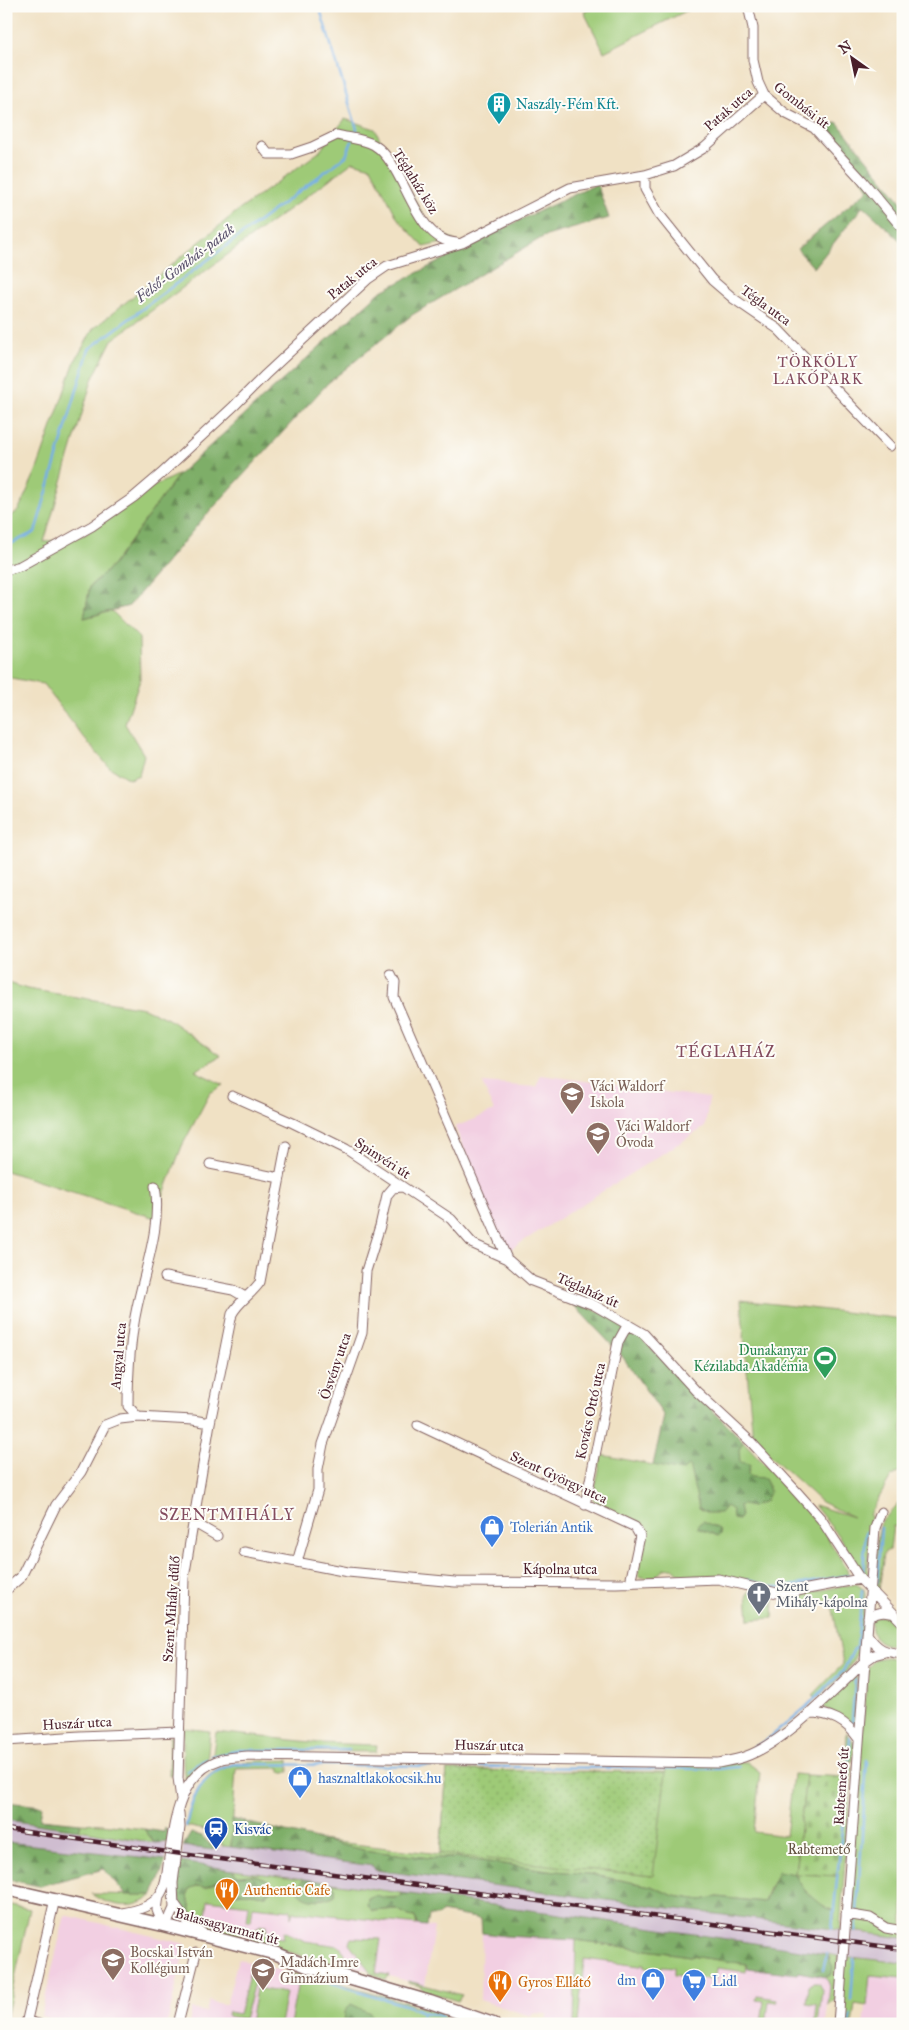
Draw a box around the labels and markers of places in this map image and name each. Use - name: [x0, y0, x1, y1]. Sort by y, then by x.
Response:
- building icon: Naszály-Fém Kft.: [486, 91, 512, 125]
- place label: Naszály-Fém Kft.: [516, 96, 619, 113]
- place label: Váci Waldorf Iskola: [589, 1078, 666, 1111]
- school or university icon: Váci Waldorf Iskola: [559, 1081, 585, 1115]
- place label: Váci Waldorf Óvoda: [615, 1118, 692, 1151]
- school or university icon: Váci Waldorf Óvoda: [585, 1121, 611, 1155]
- place label: Dunakanyar Kézilabda Akadémia: [693, 1342, 809, 1375]
- sports icon: Dunakanyar Kézilabda Akadémia: [812, 1345, 838, 1379]
- shop icon: Tolerián Antik: [479, 1514, 505, 1548]
- place label: Tolerián Antik: [510, 1519, 593, 1536]
- place label: Szent Mihály-kápolna: [776, 1578, 868, 1611]
- church icon: Szent Mihály-kápolna: [746, 1581, 772, 1615]
- shop icon: hasznaltlakokocsik.hu: [287, 1765, 313, 1799]
- place label: hasznaltlakokocsik.hu: [318, 1770, 442, 1787]
- station icon: Kisvác: [203, 1816, 229, 1850]
- place label: Kisvác: [234, 1821, 271, 1838]
- restaurant icon: Authentic Cafe: [214, 1877, 240, 1911]
- place label: Authentic Cafe: [243, 1882, 330, 1899]
- place label: Bocskai István Kollégium: [130, 1944, 213, 1977]
- school or university icon: Bocskai István Kollégium: [100, 1947, 126, 1981]
- place label: Madách Imre Gimnázium: [280, 1954, 359, 1987]
- school or university icon: Madách Imre Gimnázium: [250, 1957, 276, 1991]
- shop icon: dm: [640, 1967, 666, 2001]
- supermarket icon: Lidl: [681, 1968, 707, 2002]
- restaurant icon: Gyros Ellátó: [487, 1969, 513, 2003]
- place label: dm: [617, 1972, 636, 1989]
- place label: Lidl: [712, 1973, 737, 1990]
- place label: Gyros Ellátó: [518, 1974, 591, 1991]

